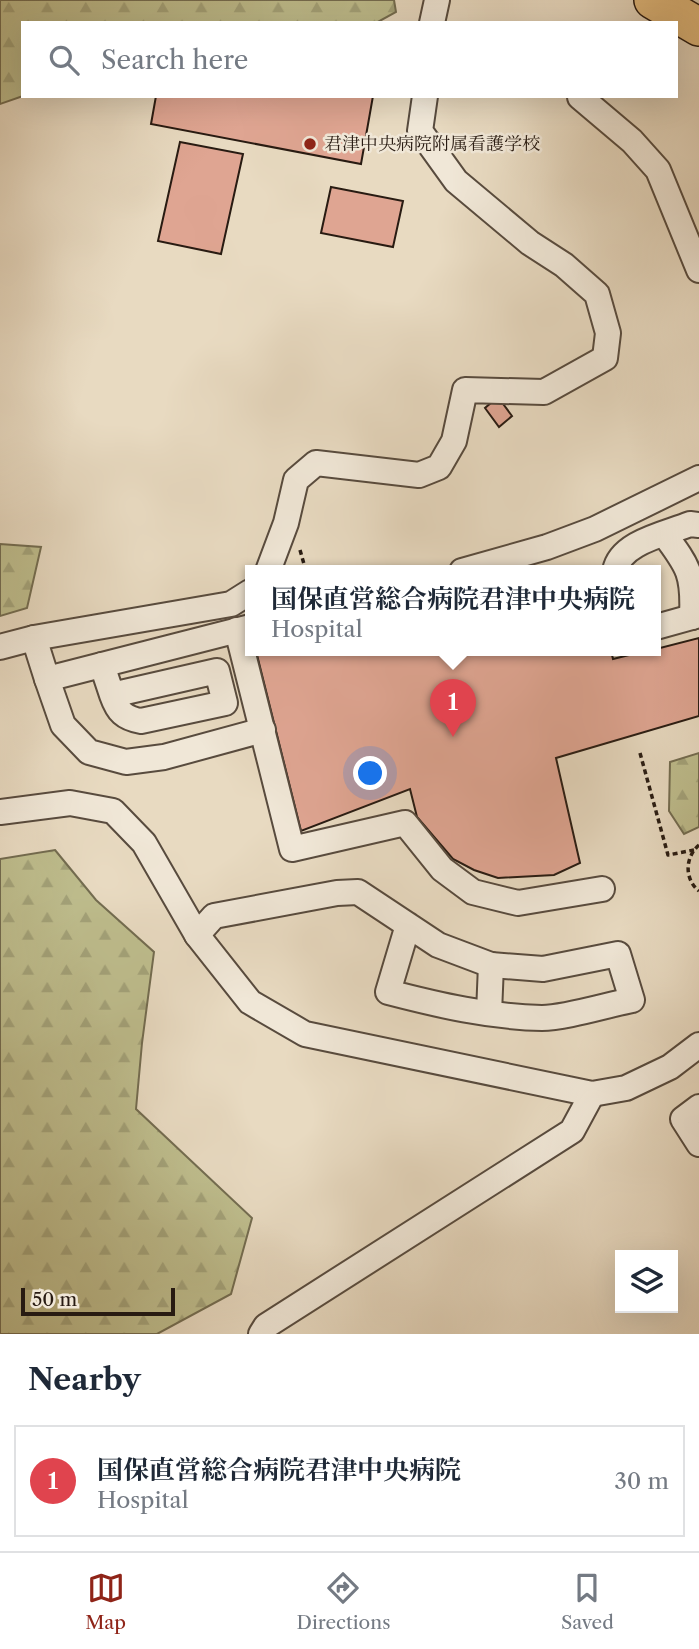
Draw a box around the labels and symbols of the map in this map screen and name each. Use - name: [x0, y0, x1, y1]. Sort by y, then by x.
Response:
- place label: 君津中央病院附属看護学校: [324, 133, 540, 155]
- marker: 君津中央病院附属看護学校: [302, 136, 318, 152]
- pin: 1: [430, 679, 476, 737]
- your location: [353, 756, 387, 790]
- scale bar: [21, 1285, 175, 1317]

